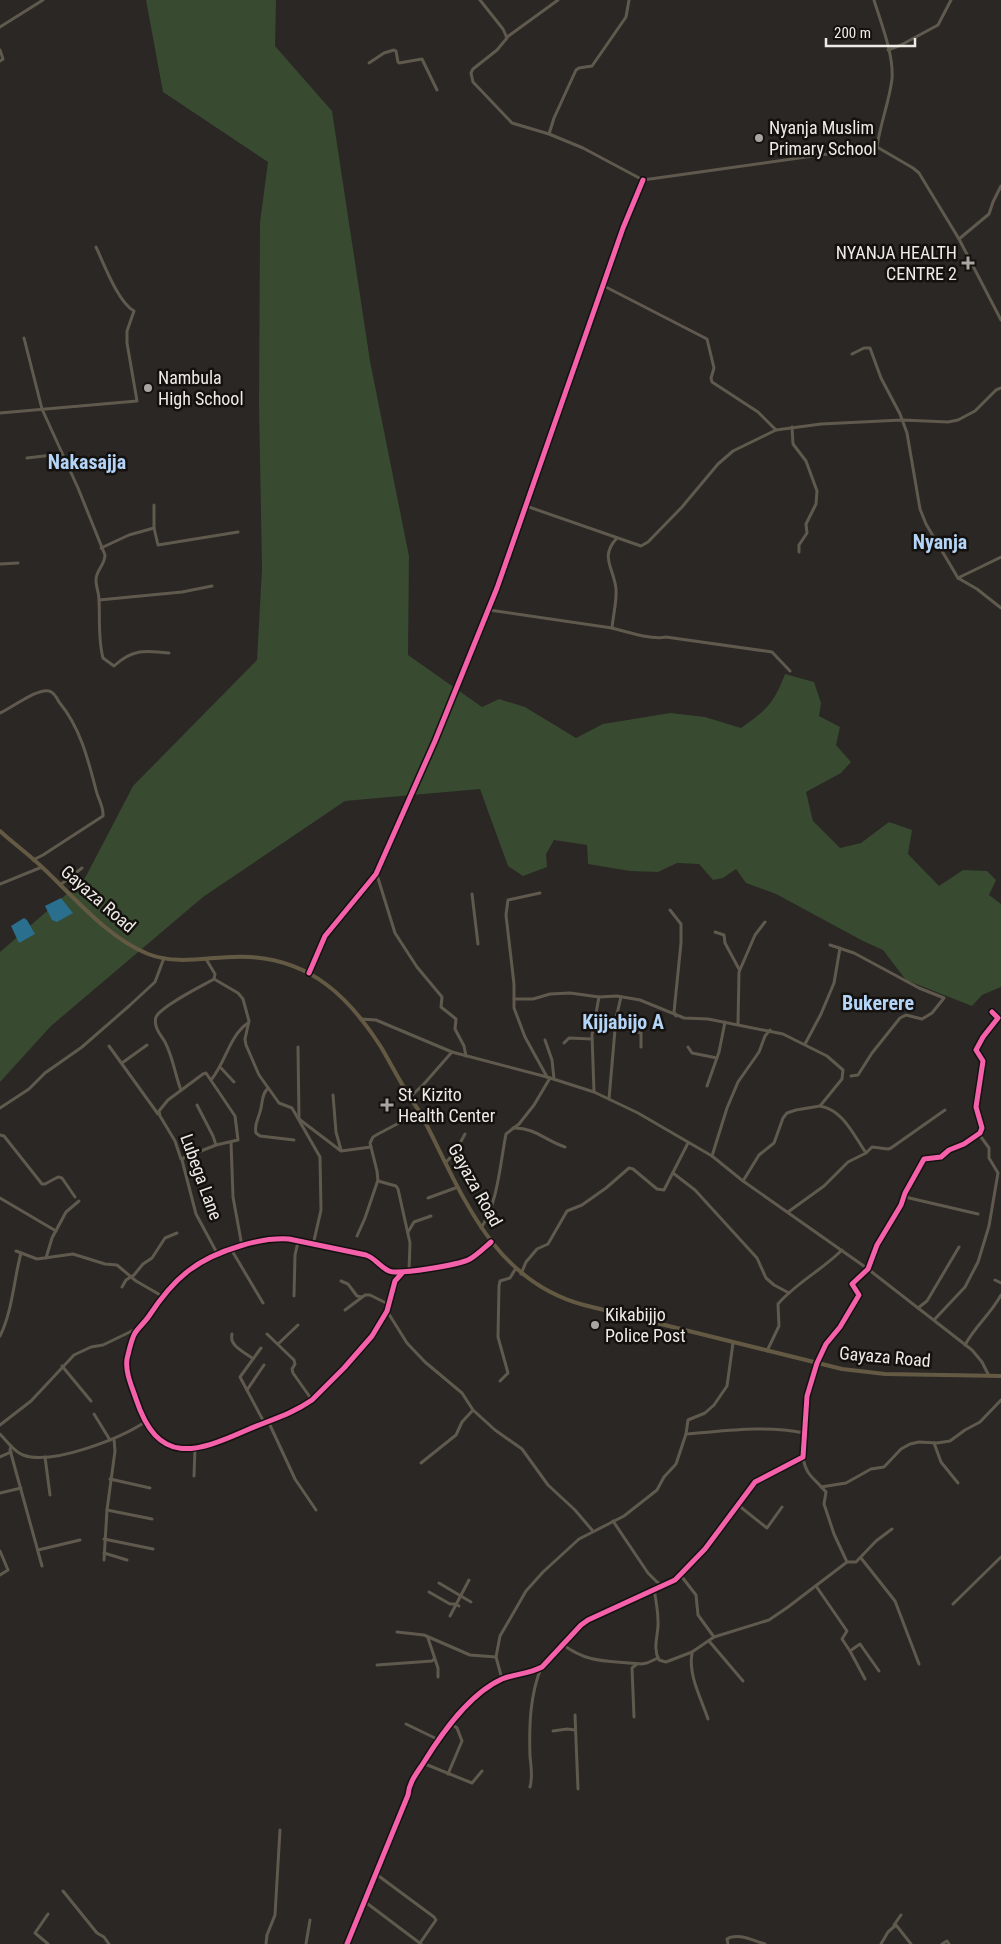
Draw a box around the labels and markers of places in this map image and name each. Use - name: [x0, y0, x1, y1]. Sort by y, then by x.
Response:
- place label: Nyanja Muslim Primary School: [769, 117, 877, 159]
- marker: Nyanja Muslim Primary School: [753, 132, 765, 144]
- place label: NYANJA HEALTH CENTRE 2: [836, 242, 957, 284]
- marker: NYANJA HEALTH CENTRE 2: [961, 256, 975, 270]
- place label: Nambula High School: [158, 367, 244, 409]
- marker: Nambula High School: [142, 382, 154, 394]
- place label: St. Kizito Health Center: [398, 1084, 496, 1126]
- marker: St. Kizito Health Center: [380, 1098, 394, 1112]
- place label: Kikabijjo Police Post: [605, 1304, 685, 1346]
- marker: Kikabijjo Police Post: [589, 1319, 601, 1331]

